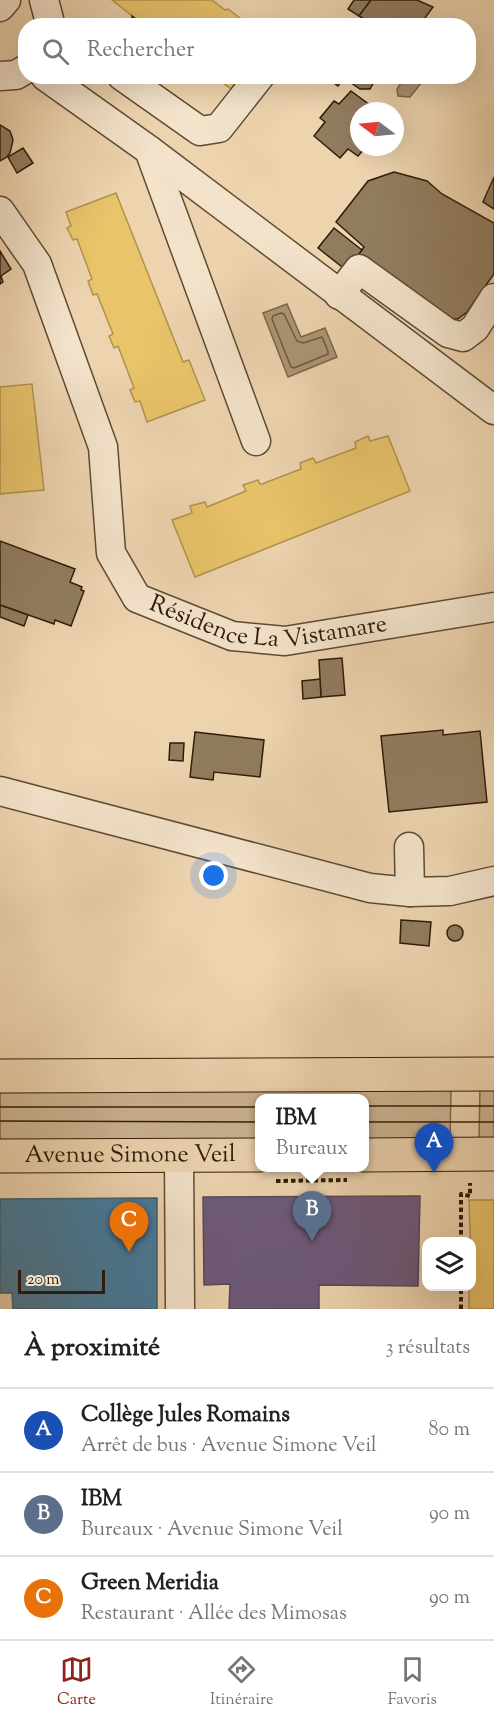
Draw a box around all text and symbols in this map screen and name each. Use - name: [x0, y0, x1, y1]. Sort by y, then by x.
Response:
- search box: [18, 18, 476, 84]
- icon: search: [39, 35, 72, 68]
- text: Rechercher: [87, 35, 194, 67]
- north arrow: [350, 102, 404, 156]
- street label: Résidence La Vistamare: [144, 588, 390, 658]
- your location: [199, 861, 228, 890]
- popup: [255, 1094, 369, 1172]
- text: IBM: [276, 1103, 317, 1135]
- pin: A: [414, 1124, 454, 1173]
- text: Bureaux: [276, 1135, 348, 1164]
- street label: Avenue Simone Veil: [24, 1138, 236, 1173]
- pin: B: [292, 1192, 332, 1241]
- pin: C: [110, 1202, 148, 1252]
- map controls: [422, 1237, 476, 1291]
- button: layers: [422, 1237, 476, 1291]
- scale bar: [18, 1267, 105, 1294]
- text: 20 m: [27, 1269, 60, 1292]
- text: À proximité: [24, 1330, 160, 1367]
- text: 3 résultats: [386, 1334, 470, 1363]
- text: Collège Jules Romains: [81, 1400, 290, 1432]
- text: A: [35, 1416, 52, 1445]
- text: 80 m: [429, 1416, 470, 1445]
- text: Arrêt de bus · Avenue Simone Veil: [81, 1432, 377, 1461]
- text: IBM: [81, 1484, 122, 1516]
- text: B: [37, 1500, 50, 1529]
- text: 90 m: [429, 1500, 470, 1529]
- text: Bureaux · Avenue Simone Veil: [81, 1516, 343, 1545]
- text: Green Meridia: [81, 1568, 219, 1600]
- text: C: [35, 1584, 52, 1613]
- text: 90 m: [429, 1584, 470, 1613]
- text: Restaurant · Allée des Mimosas: [81, 1600, 347, 1629]
- tab: Carte: [57, 1653, 96, 1712]
- tab: Itinéraire: [210, 1653, 273, 1712]
- tab: Favoris: [388, 1653, 437, 1712]

